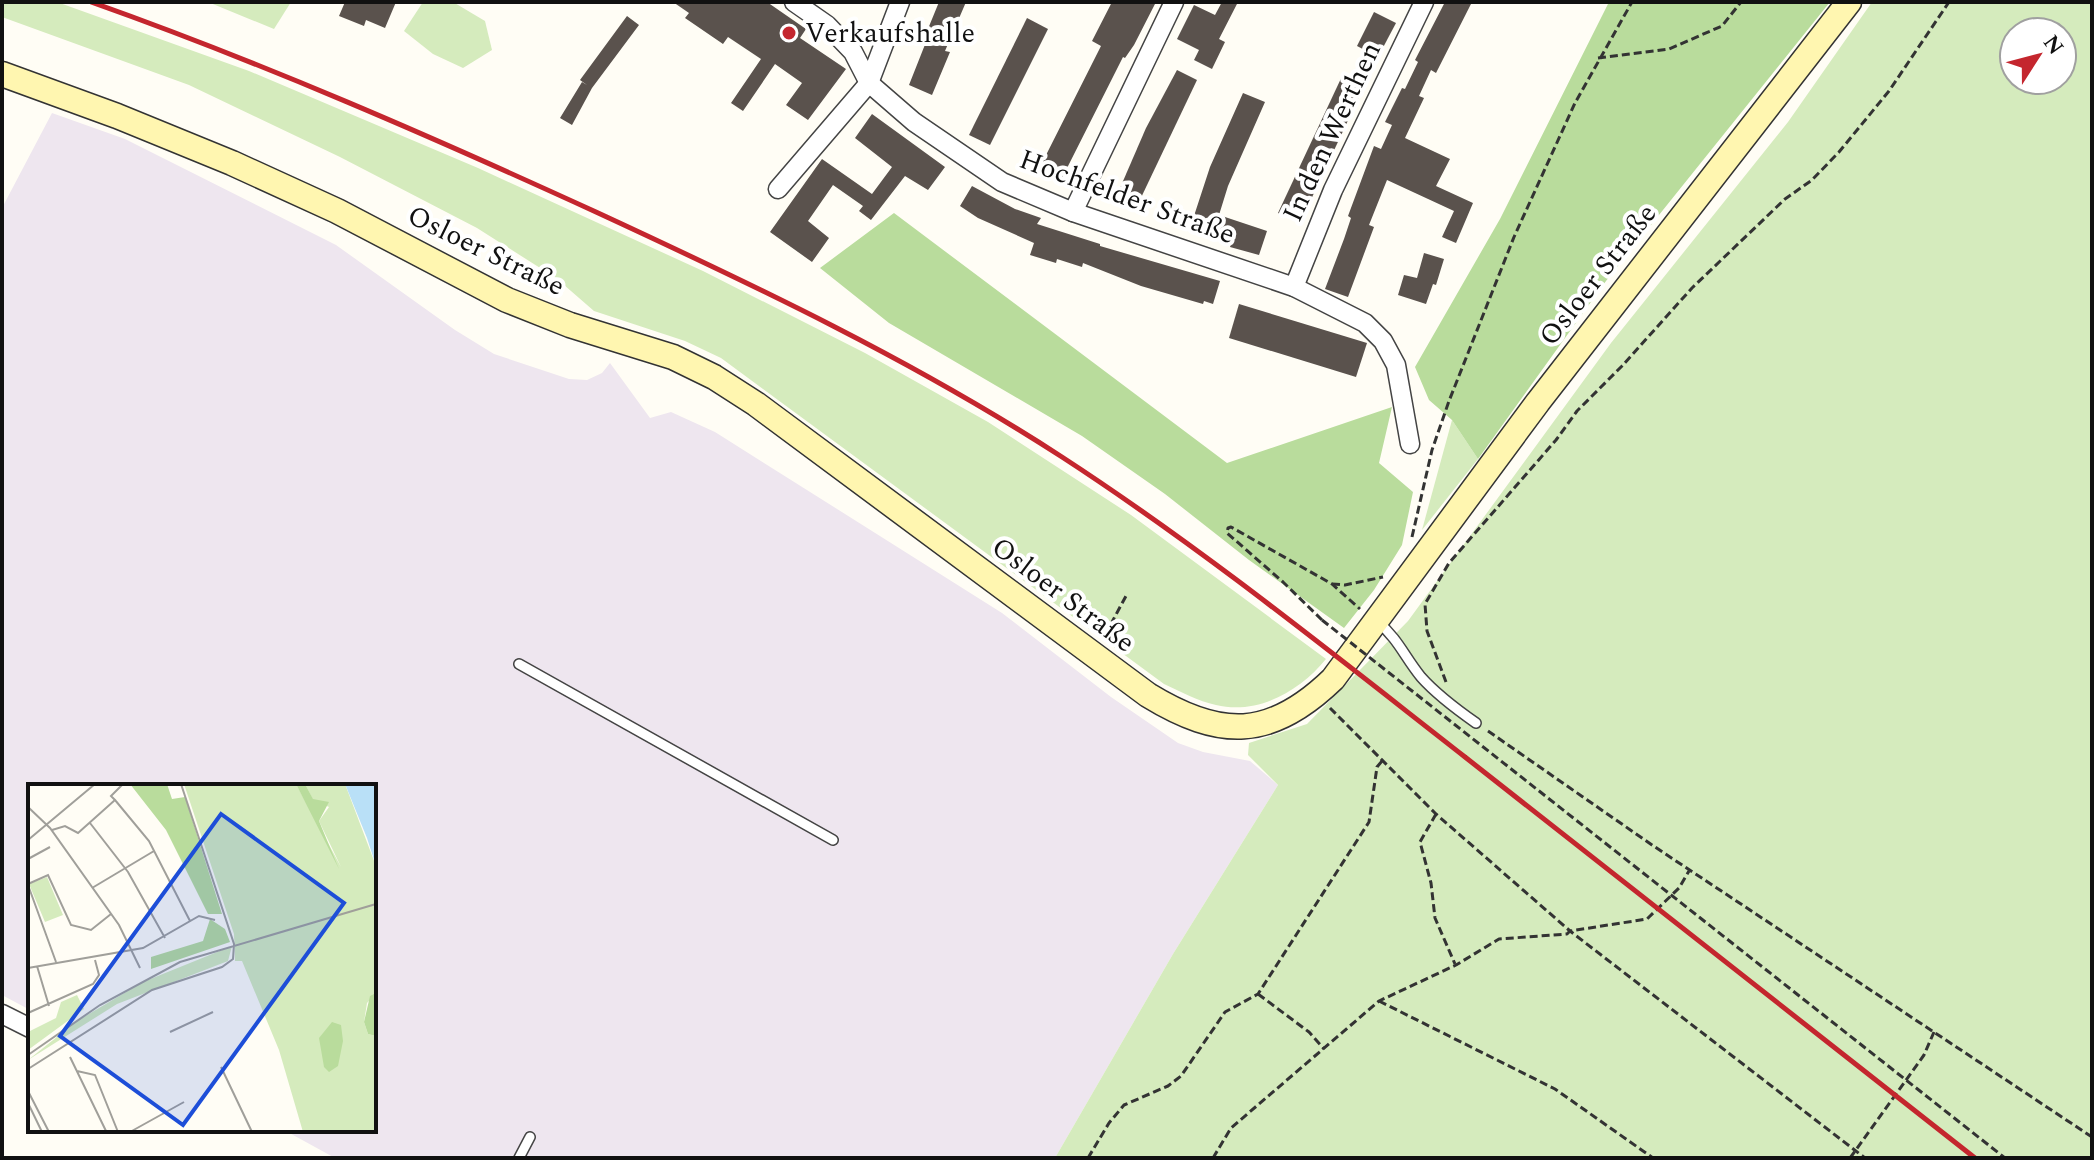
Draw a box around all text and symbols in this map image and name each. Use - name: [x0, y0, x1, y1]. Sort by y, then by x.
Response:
- place label: Verkaufshalle: [805, 12, 975, 55]
- north arrow: [1998, 16, 2078, 96]
- marker: Verkaufshalle: [780, 24, 798, 42]
- text: N: [2034, 28, 2072, 62]
- street label: In den Werthen: [1271, 35, 1393, 229]
- street label: Hochfelder Straße: [1013, 138, 1241, 256]
- street label: Osloer Straße: [400, 194, 572, 308]
- street label: Osloer Straße: [1529, 194, 1667, 356]
- street label: Osloer Straße: [982, 526, 1144, 664]
- inset map: [28, 784, 376, 1132]

